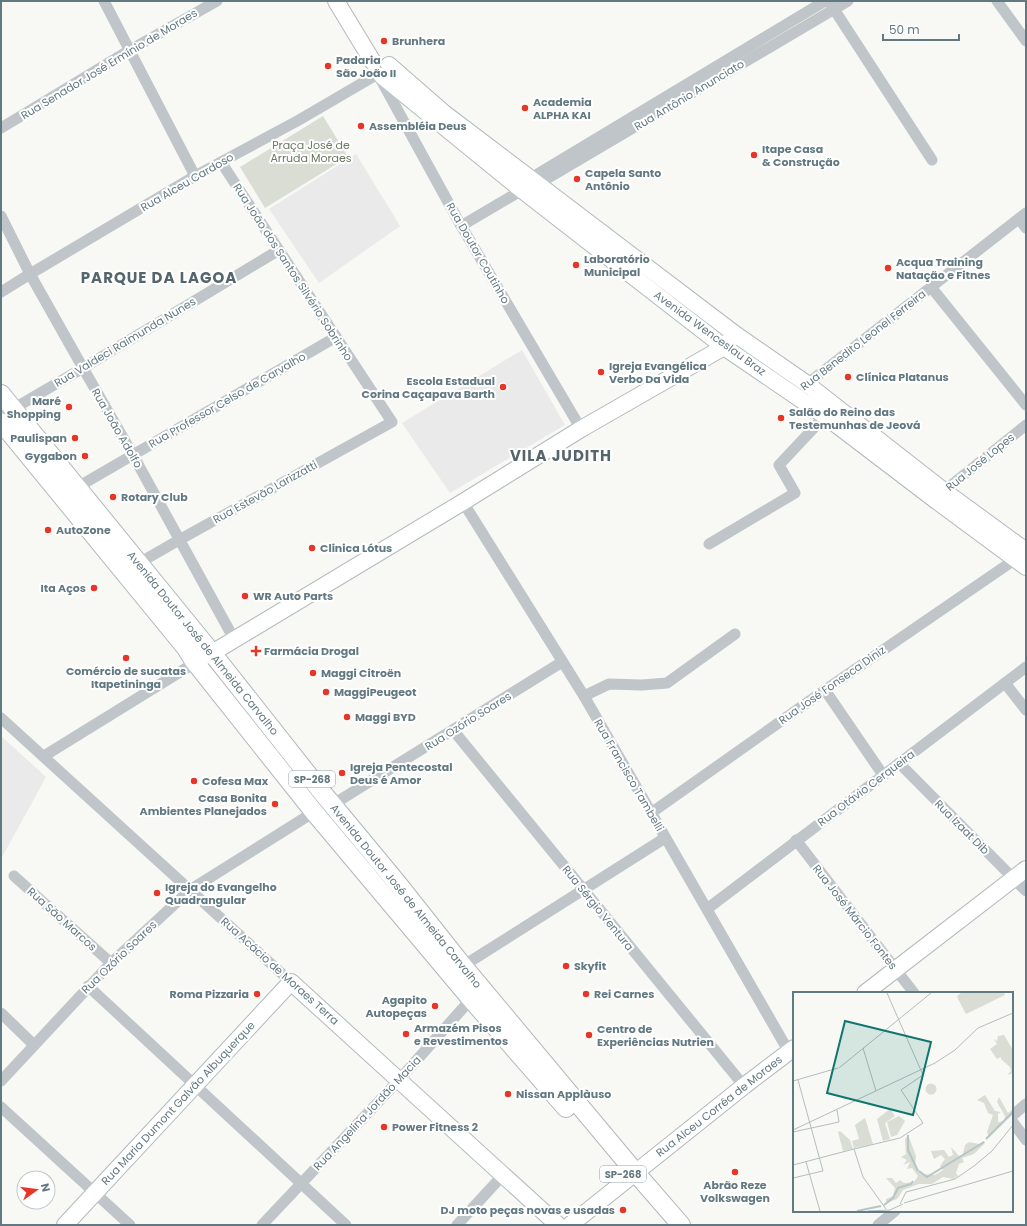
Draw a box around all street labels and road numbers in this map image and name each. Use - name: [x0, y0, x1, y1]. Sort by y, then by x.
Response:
- street label: Rua Senador José Ermínio de Moraes: [18, 5, 200, 123]
- street label: Rua Antônio Anunciato: [631, 56, 747, 134]
- street label: Rua Alceu Cardoso: [138, 149, 236, 215]
- street label: Rua João dos Santos Silvério Sobrinho: [229, 180, 357, 364]
- street label: Rua Doutor Coutinho: [442, 199, 514, 307]
- street label: Rua Benedito Leonel Ferreira: [797, 286, 929, 394]
- street label: Avenida Wenceslau Braz: [651, 287, 769, 379]
- street label: Rua Valdeci Raimunda Nunes: [51, 293, 199, 391]
- street label: Rua Professor Celso de Carvalho: [146, 348, 308, 452]
- street label: Rua João Adolfo: [88, 385, 146, 471]
- street label: Rua José Lopes: [942, 429, 1018, 495]
- street label: Rua Estevão Larizzatti: [210, 456, 320, 527]
- street label: Avenida Doutor José de Almeida Carvalho: [124, 548, 282, 738]
- street label: Rua José Fonseca Diniz: [775, 642, 889, 728]
- street label: Rua Ozório Soares: [422, 688, 515, 754]
- street label: Rua Francisco Tambelli: [590, 716, 668, 834]
- street label: Rua Otávio Cerqueira: [814, 746, 918, 830]
- road number: SP-268: [289, 771, 335, 787]
- street label: Rua Izaat Dib: [931, 796, 993, 858]
- street label: Avenida Doutor José de Almeida Carvalho: [327, 801, 485, 991]
- street label: Rua José Márcio Fontes: [809, 861, 901, 973]
- street label: Rua Sérgio Ventura: [559, 862, 637, 954]
- street label: Rua São Marcos: [24, 883, 100, 955]
- street label: Rua Acácio de Moraes Terra: [217, 913, 343, 1029]
- street label: Rua Ozório Soares: [78, 917, 160, 997]
- street label: Rua Maria Dumont Galvão Albuquerque: [97, 1017, 259, 1189]
- street label: Rua Alceu Corrêa de Moraes: [652, 1051, 786, 1160]
- street label: Rua Angelina Jordão Macia: [310, 1052, 424, 1174]
- road number: SP-268: [600, 1166, 646, 1182]

